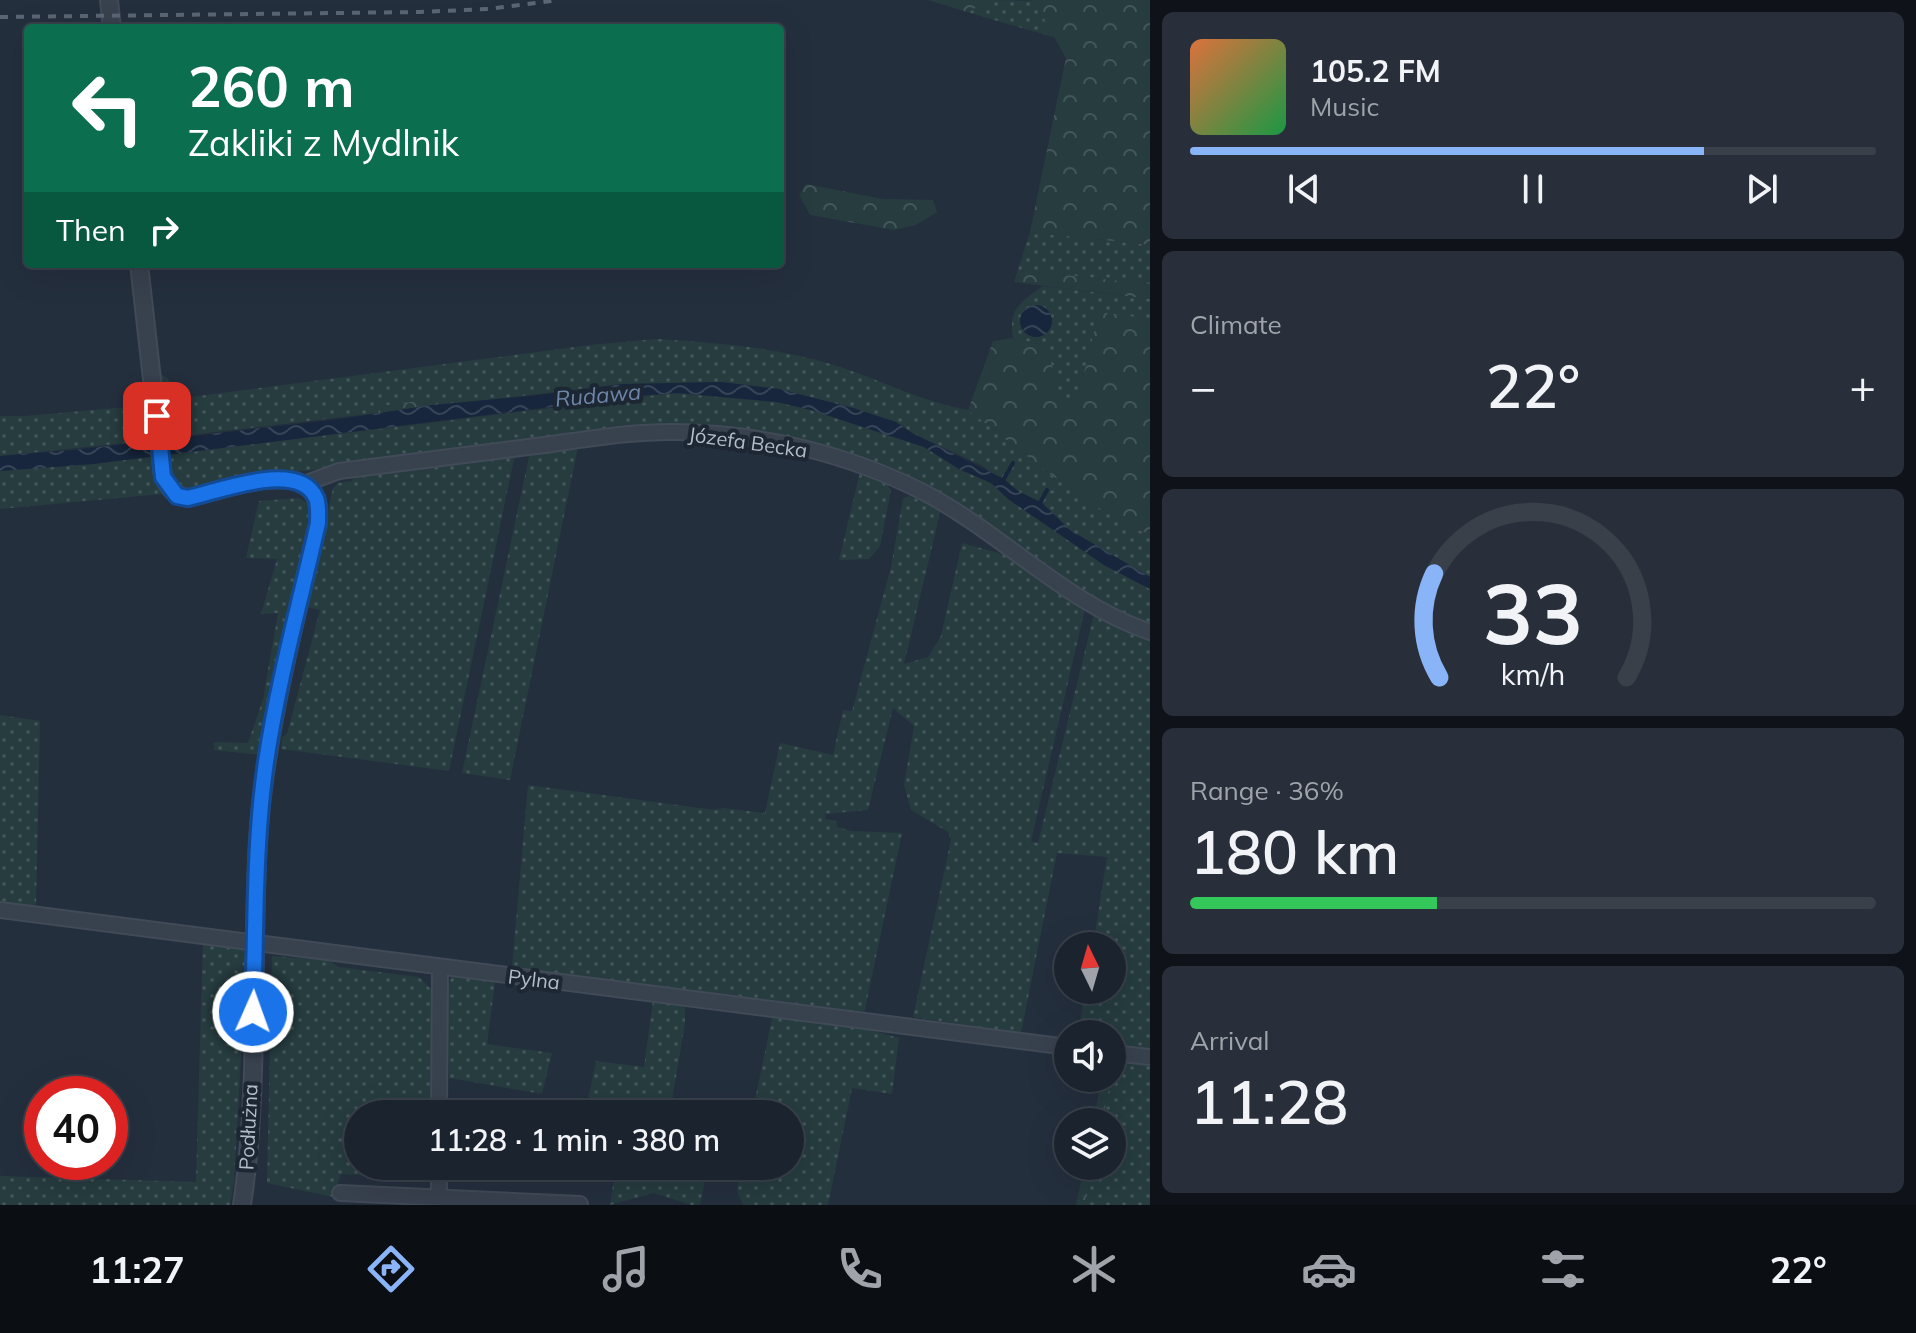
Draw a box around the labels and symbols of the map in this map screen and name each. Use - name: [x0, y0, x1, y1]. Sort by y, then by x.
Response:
- water label: Rudawa: [554, 377, 642, 413]
- pin: [123, 382, 191, 450]
- street label: Józefa Becka: [687, 421, 809, 463]
- north arrow: [1054, 932, 1126, 1004]
- street label: Pylna: [507, 963, 561, 995]
- position arrow: [211, 970, 295, 1054]
- speed limit sign: 40: [24, 1076, 128, 1180]
- street label: Podłużna: [233, 1083, 263, 1171]

